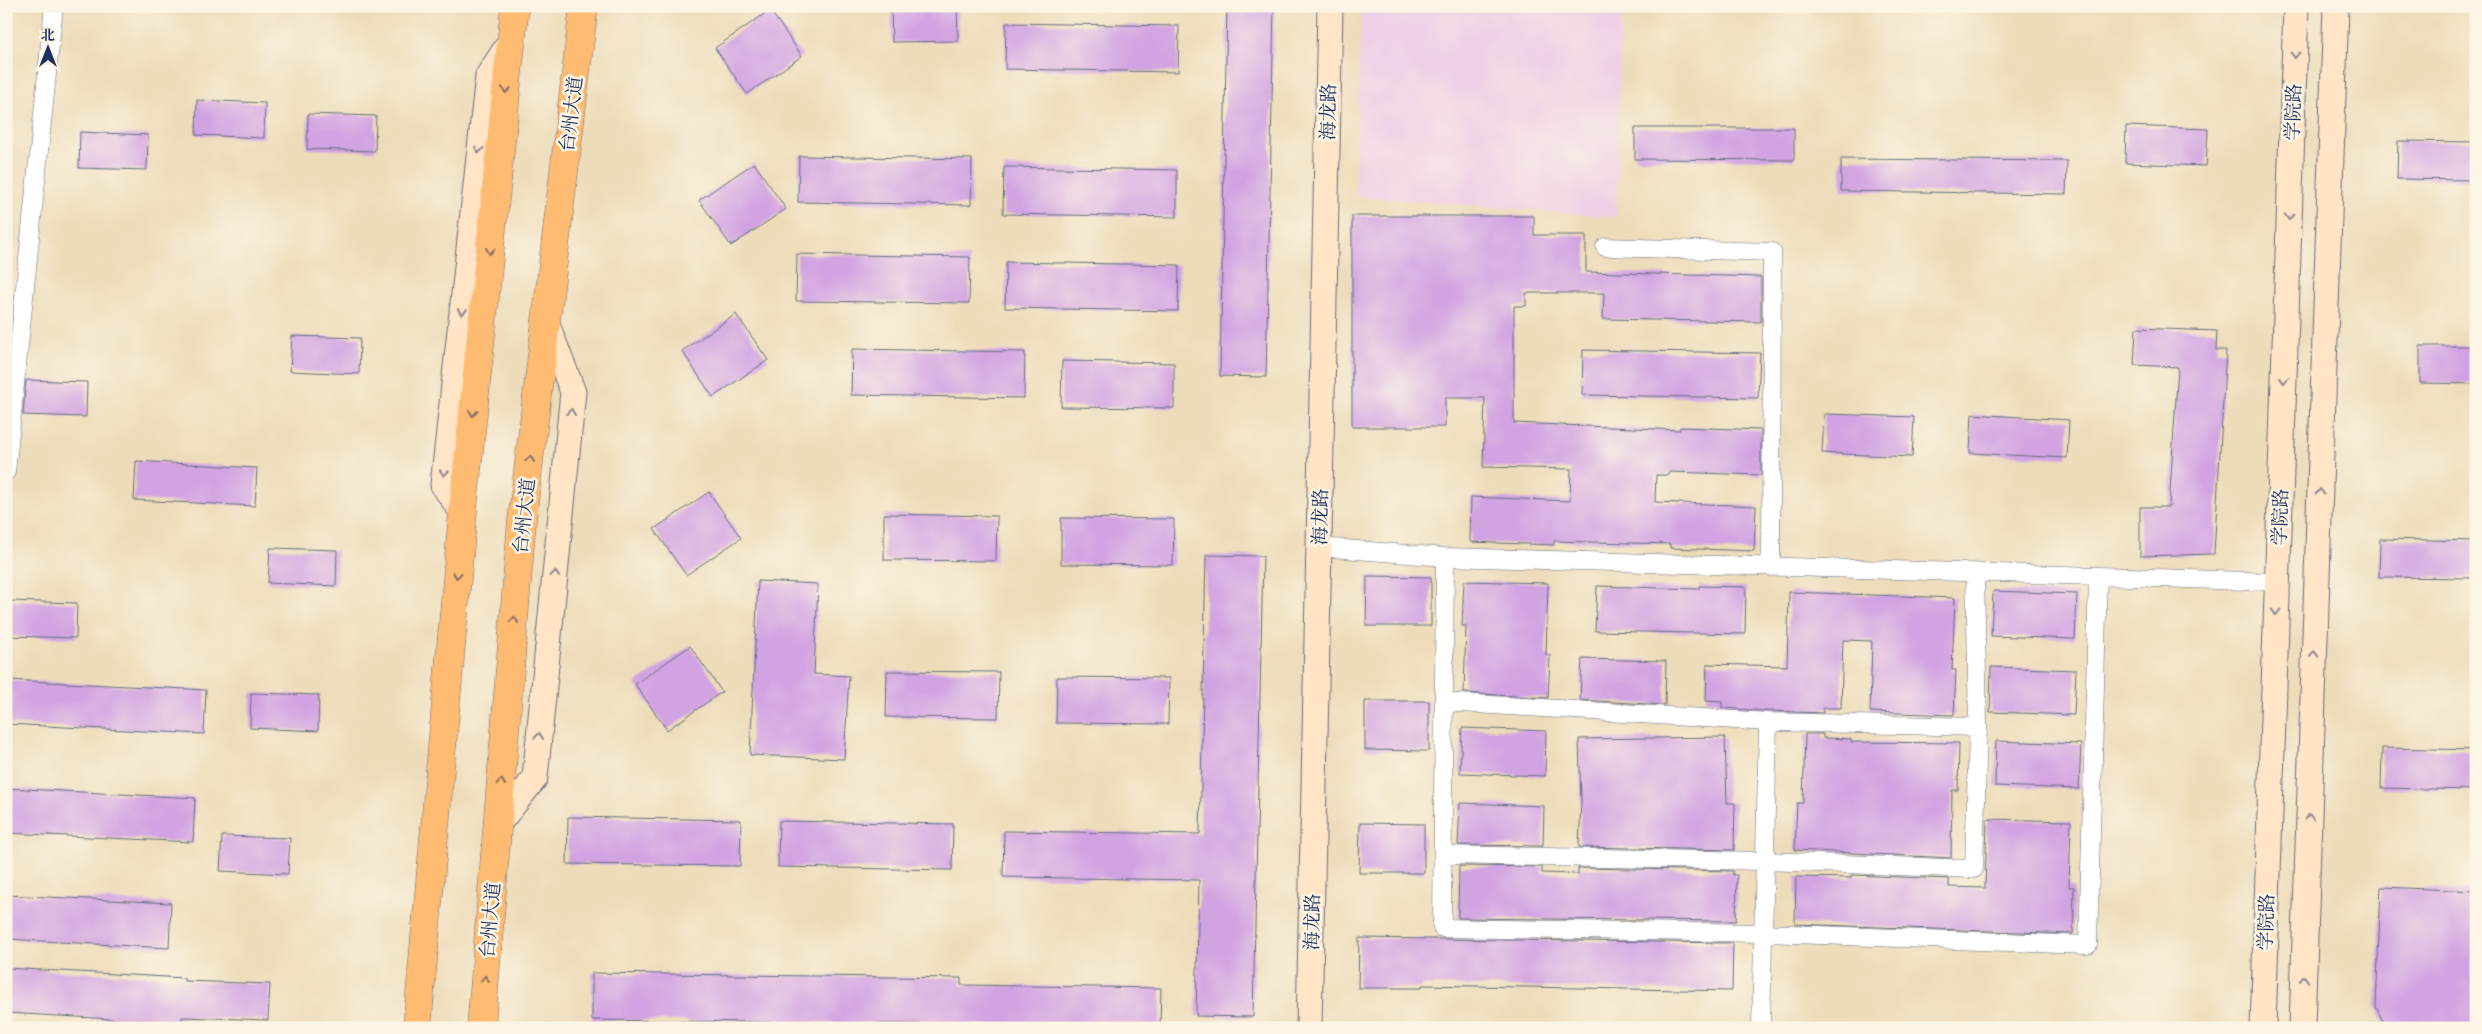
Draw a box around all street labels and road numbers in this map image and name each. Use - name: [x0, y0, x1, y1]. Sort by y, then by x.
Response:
- street label: 台州大道: [554, 75, 588, 153]
- street label: 海龙路: [1315, 83, 1341, 141]
- street label: 学院路: [2280, 83, 2306, 141]
- street label: 台州大道: [508, 477, 540, 555]
- street label: 海龙路: [1307, 488, 1333, 546]
- street label: 学院路: [2267, 488, 2293, 546]
- street label: 台州大道: [474, 881, 506, 959]
- street label: 海龙路: [1299, 893, 1325, 951]
- street label: 学院路: [2253, 893, 2279, 951]

